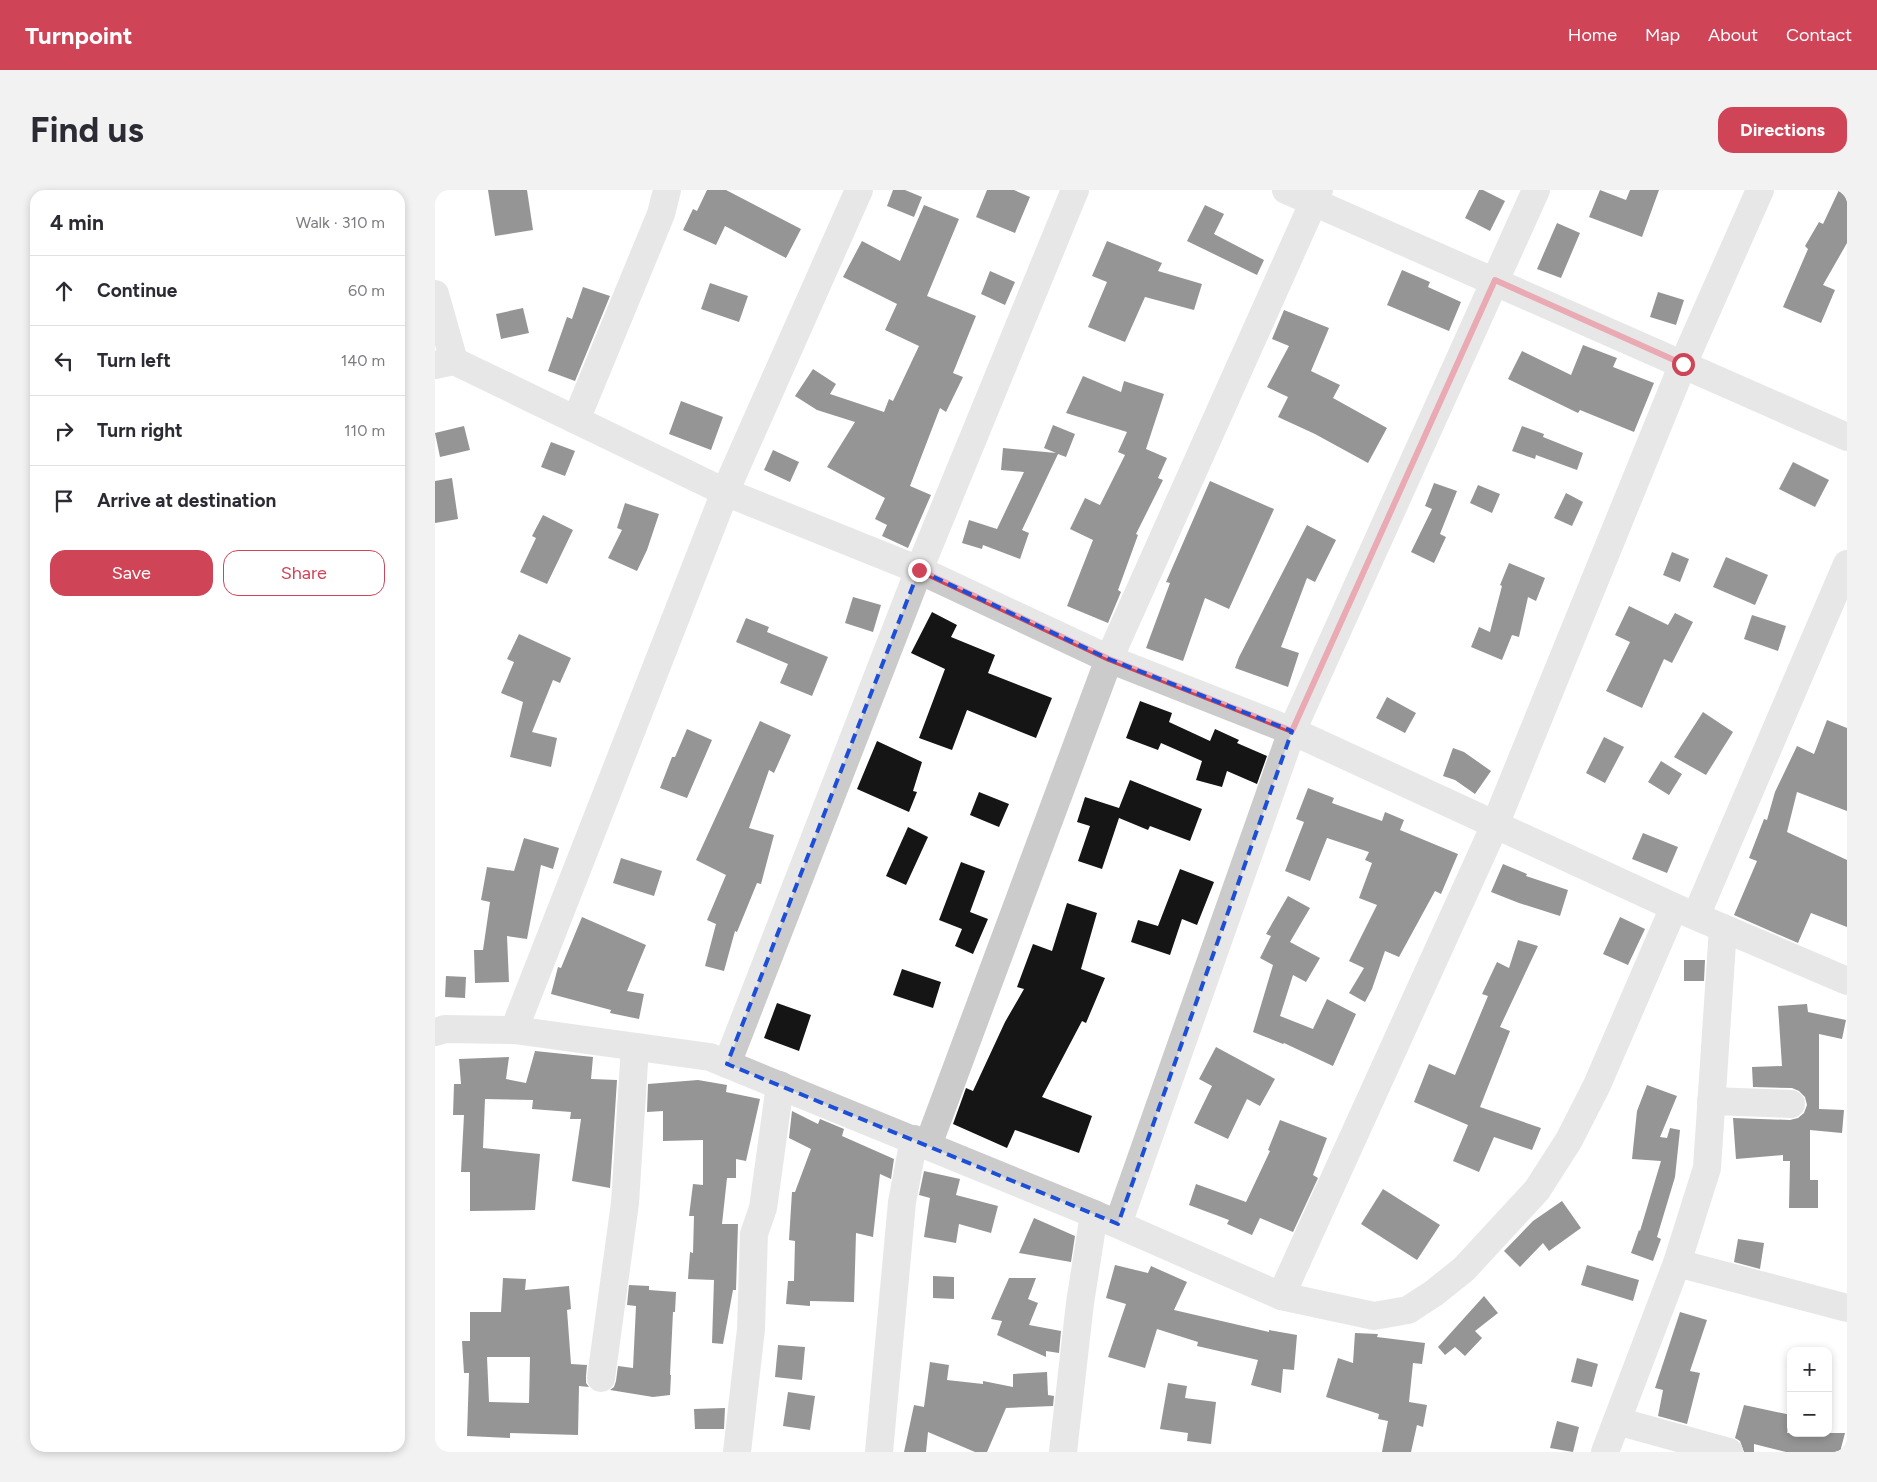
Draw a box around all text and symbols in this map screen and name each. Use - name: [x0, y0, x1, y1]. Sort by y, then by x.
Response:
- text: Turnpoint: [25, 21, 132, 50]
- text: Home: [1568, 24, 1617, 46]
- text: Map: [1645, 24, 1680, 46]
- text: About: [1708, 24, 1758, 46]
- text: Contact: [1786, 24, 1852, 46]
- button: Directions: [1718, 107, 1847, 153]
- text: Find us: [30, 109, 144, 151]
- text: 4 min: [50, 210, 104, 235]
- text: Walk · 310 m: [296, 213, 385, 232]
- icon: ahead: [50, 277, 78, 305]
- text: Continue: [97, 279, 177, 302]
- text: 60 m: [348, 281, 385, 300]
- icon: left: [50, 347, 78, 375]
- text: Turn left: [97, 349, 171, 372]
- text: 140 m: [341, 351, 385, 370]
- route start: [1672, 353, 1695, 376]
- icon: right: [50, 417, 78, 445]
- text: Turn right: [97, 419, 183, 442]
- text: 110 m: [344, 421, 385, 440]
- icon: arrive: [50, 487, 78, 515]
- text: Arrive at destination: [97, 489, 276, 512]
- button: Save: [50, 550, 213, 596]
- button: Share: [223, 550, 385, 596]
- route end: [908, 559, 931, 582]
- map controls: [1787, 1347, 1832, 1437]
- button: +: [1787, 1347, 1832, 1392]
- button: −: [1787, 1392, 1832, 1437]

